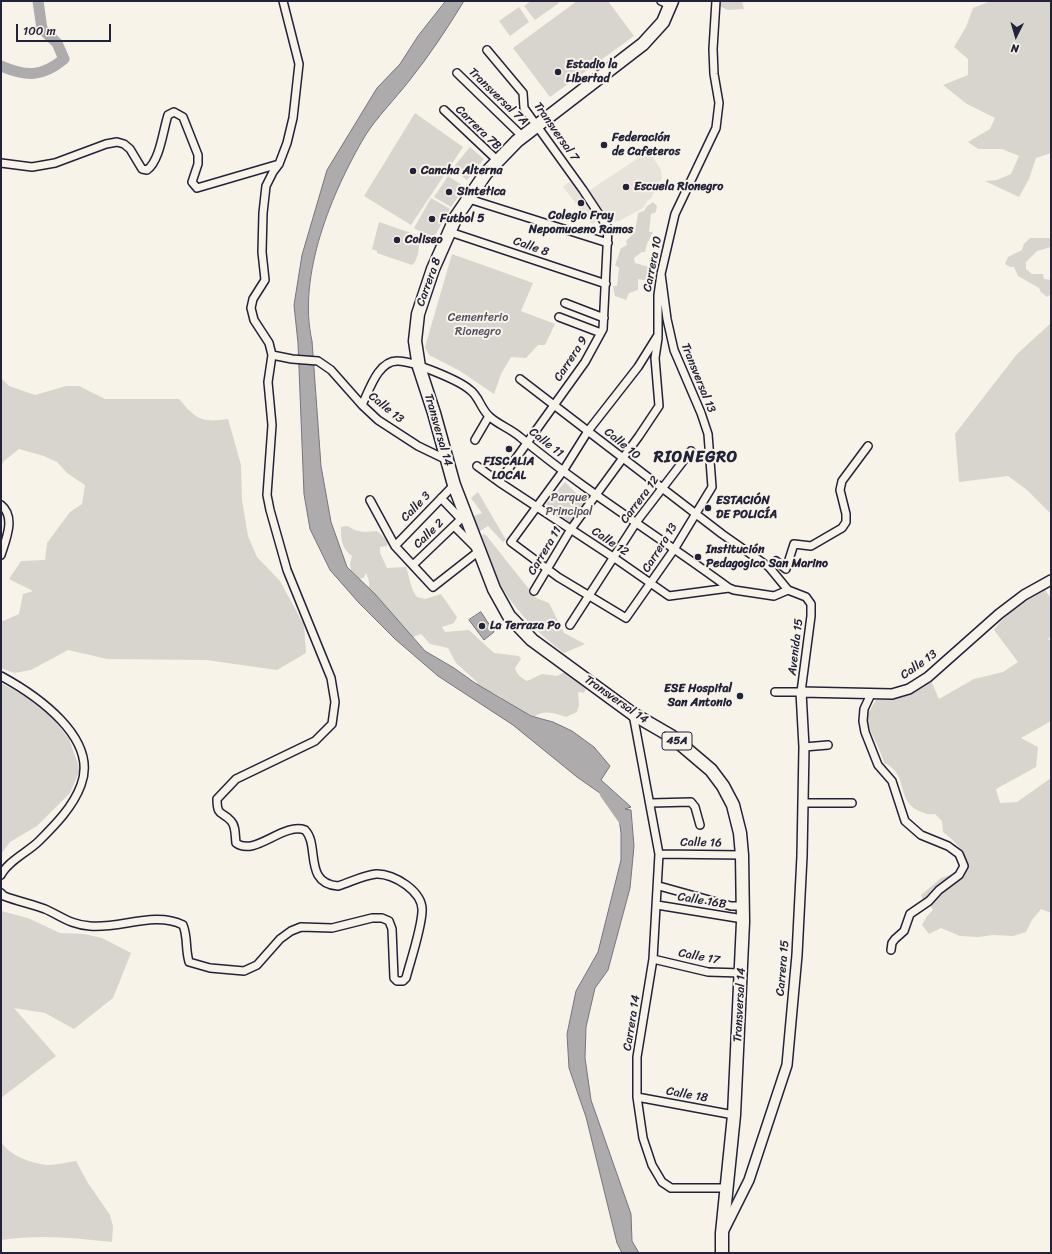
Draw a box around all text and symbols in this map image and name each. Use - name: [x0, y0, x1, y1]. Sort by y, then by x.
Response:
- scale bar: [18, 16, 113, 42]
- north arrow: [996, 16, 1036, 56]
- text: 100 m: [23, 20, 56, 42]
- text: N: [1010, 39, 1020, 58]
- place label: Estadio la Libertad: [566, 58, 618, 86]
- street label: Transversal 7A: [465, 65, 531, 129]
- marker: Estadio la Libertad: [553, 67, 563, 77]
- street label: Transversal 7: [530, 100, 582, 164]
- street label: Carrera 7B: [452, 103, 504, 153]
- place label: Federación de Cafeteros: [612, 131, 680, 159]
- marker: Federación de Cafeteros: [599, 140, 609, 150]
- place label: Cancha Alterna: [421, 164, 503, 178]
- marker: Cancha Alterna: [408, 166, 418, 176]
- place label: Escuela Rionegro: [634, 180, 723, 194]
- marker: Escuela Rionegro: [621, 182, 631, 192]
- place label: Sintetica: [457, 185, 506, 199]
- marker: Sintetica: [444, 187, 454, 197]
- marker: Colegio Fray Nepomuceno Ramos: [576, 198, 586, 208]
- place label: Colegio Fray Nepomuceno Ramos: [529, 209, 633, 237]
- place label: Futbol 5: [440, 212, 485, 226]
- marker: Futbol 5: [427, 214, 437, 224]
- place label: Coliseo: [405, 233, 443, 247]
- street label: Calle 8: [511, 234, 551, 260]
- marker: Coliseo: [392, 235, 402, 245]
- street label: Carrera 10: [641, 235, 665, 293]
- street label: Carrera 8: [414, 256, 444, 308]
- park label: Cementerio Rionegro: [448, 311, 508, 339]
- street label: Carrera 9: [551, 334, 591, 384]
- street label: Transversal 13: [677, 341, 719, 415]
- street label: Calle 13: [365, 389, 407, 427]
- street label: Transversal 14: [421, 392, 455, 468]
- street label: Calle 11: [526, 425, 566, 461]
- street label: Calle 10: [601, 425, 643, 463]
- marker: FISCALIA LOCAL: [504, 444, 514, 454]
- district label: RIONEGRO: [654, 448, 738, 468]
- place label: FISCALIA LOCAL: [484, 455, 534, 483]
- street label: Carrera 12: [618, 473, 662, 527]
- street label: Calle 3: [398, 489, 434, 525]
- park label: Parque Principal: [545, 491, 593, 519]
- place label: ESTACIÓN DE POLICÍA: [716, 494, 777, 522]
- marker: ESTACIÓN DE POLICÍA: [703, 503, 713, 513]
- street label: Calle 2: [411, 516, 447, 552]
- street label: Carrera 13: [639, 521, 681, 575]
- street label: Carrera 11: [525, 524, 565, 578]
- street label: Calle 12: [589, 524, 631, 560]
- place label: Institución Pedagogico San Marino: [706, 543, 828, 571]
- marker: Institución Pedagogico San Marino: [693, 552, 703, 562]
- street label: Avenida 15: [785, 618, 807, 676]
- place label: La Terraza Po: [490, 619, 561, 633]
- marker: La Terraza Po: [477, 621, 487, 631]
- street label: Calle 13: [898, 647, 940, 683]
- street label: Transversal 14: [581, 673, 651, 727]
- place label: ESE Hospital San Antonio: [664, 682, 732, 710]
- marker: ESE Hospital San Antonio: [735, 691, 745, 701]
- road number: 45A: [662, 732, 692, 750]
- street label: Calle 16: [680, 835, 722, 851]
- street label: Calle 16B: [677, 890, 727, 912]
- street label: Carrera 15: [773, 939, 793, 997]
- street label: Calle 17: [677, 946, 721, 968]
- street label: Transversal 14: [731, 967, 749, 1043]
- street label: Carrera 14: [620, 994, 644, 1052]
- street label: Calle 18: [665, 1084, 709, 1106]

